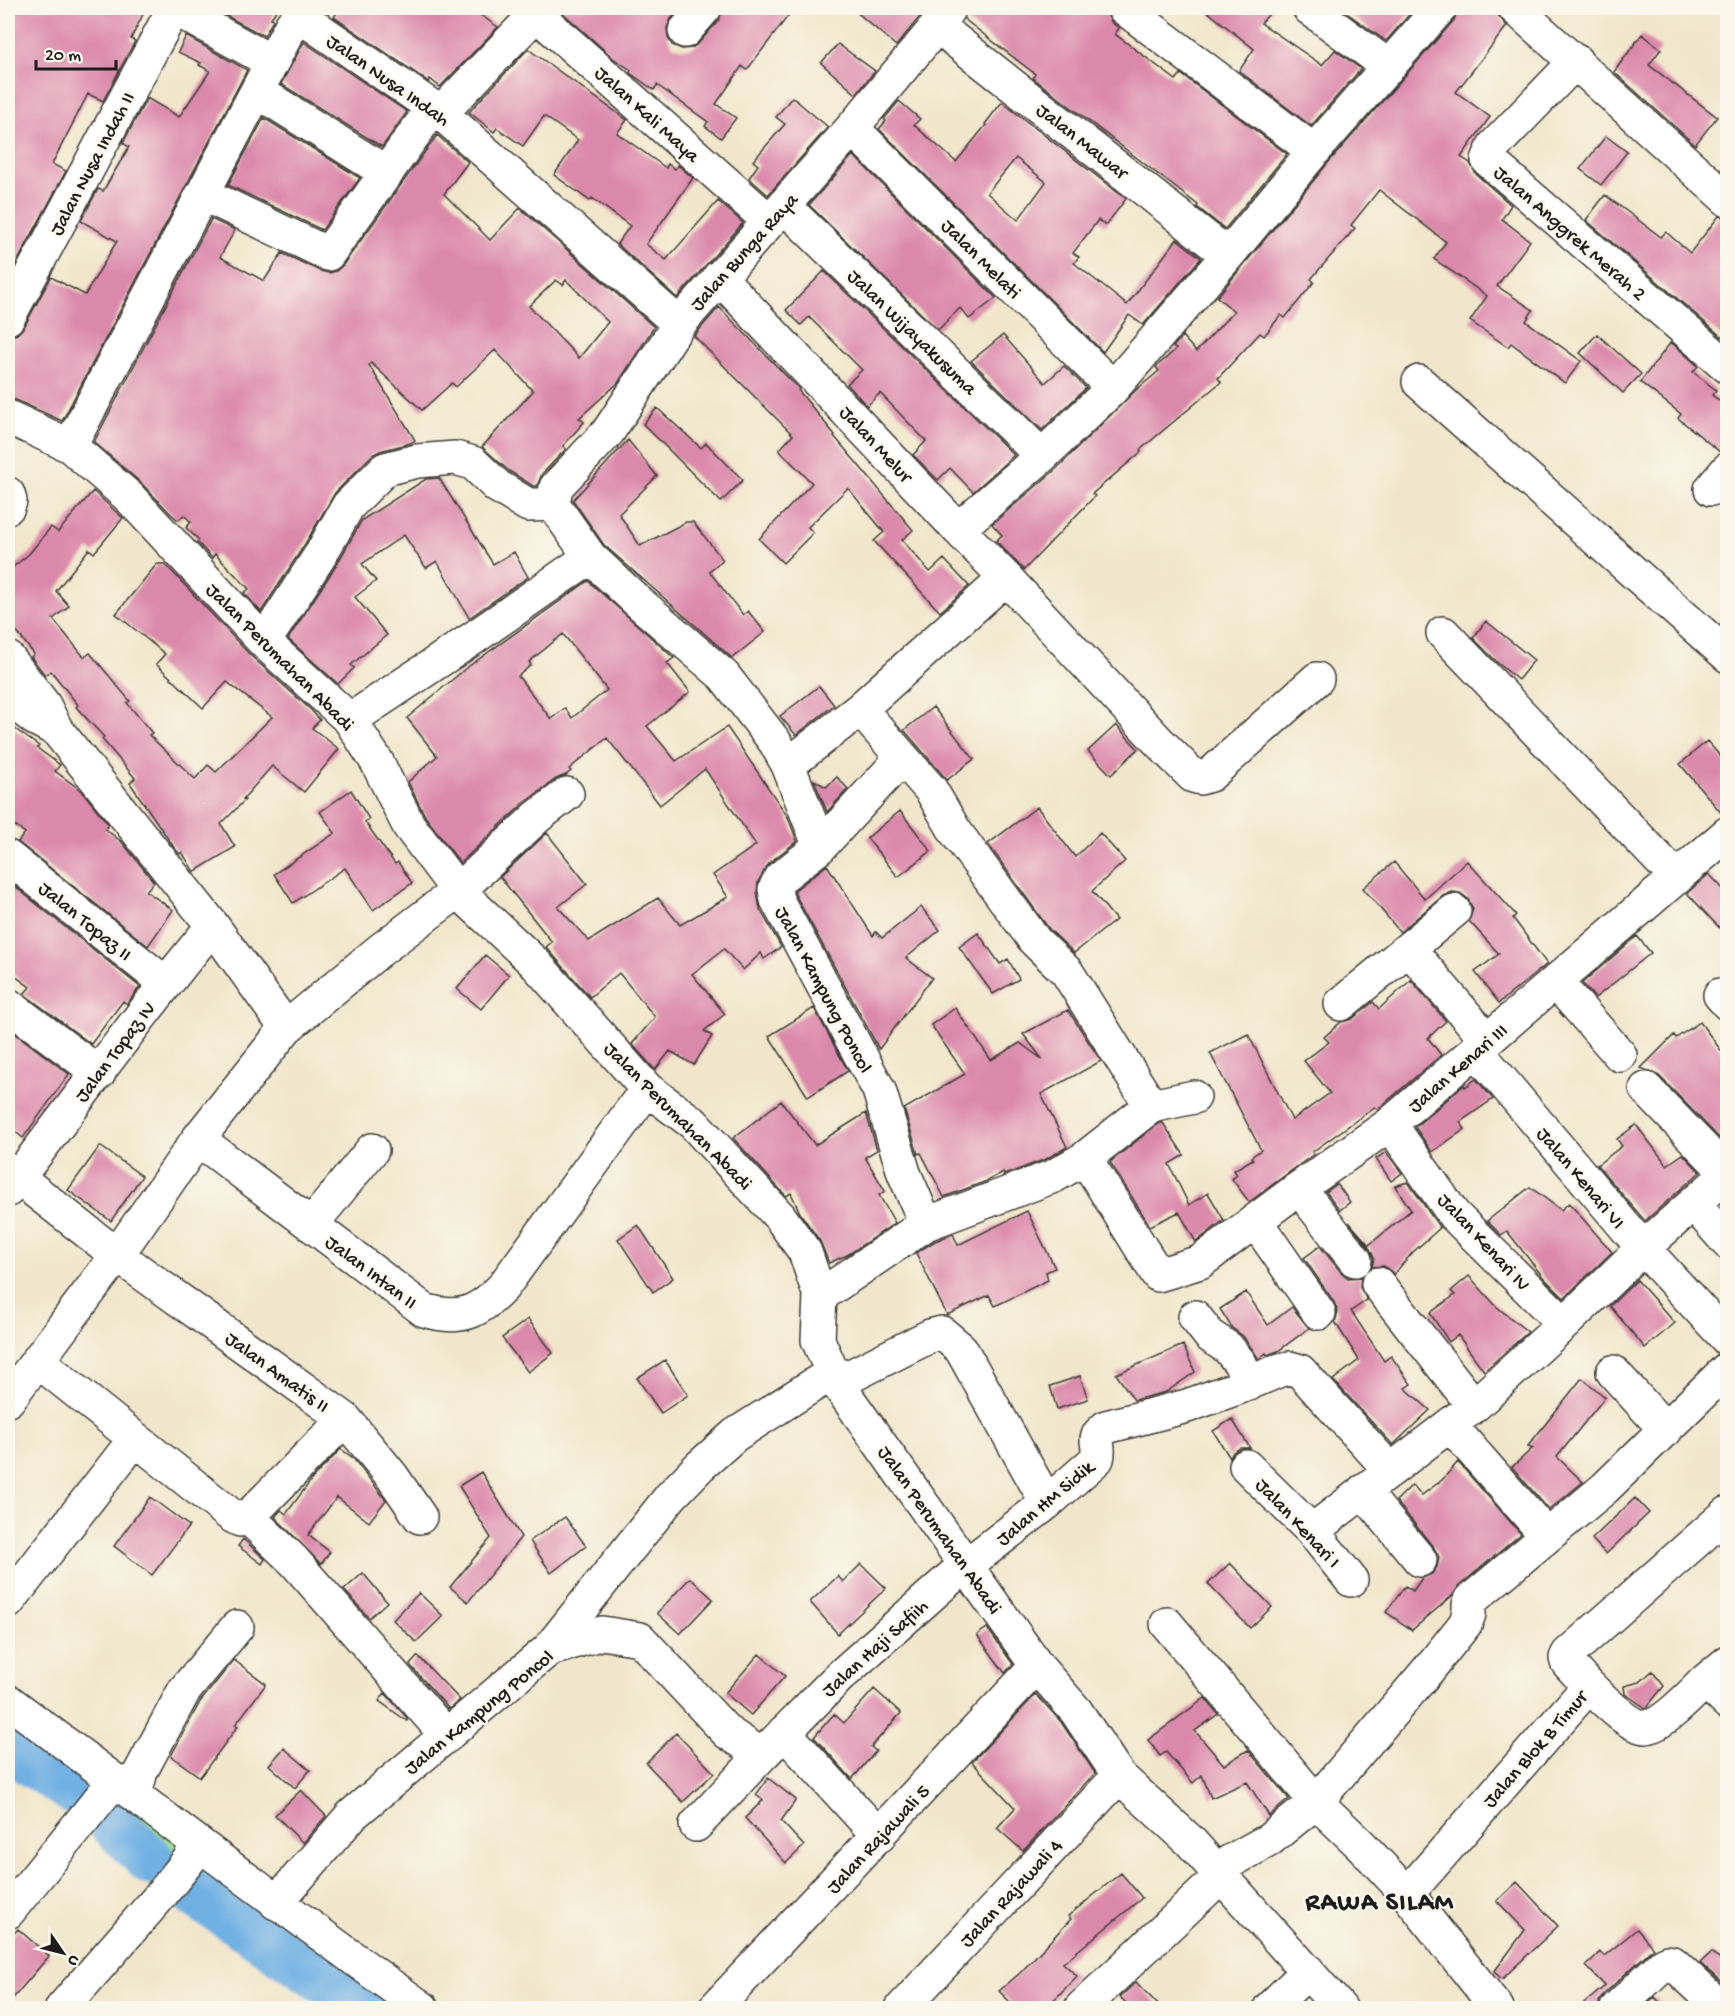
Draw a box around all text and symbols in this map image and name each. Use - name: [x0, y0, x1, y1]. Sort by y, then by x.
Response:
- street label: Jalan Nusa Indah: [321, 31, 453, 133]
- scale bar: [36, 33, 116, 71]
- text: 20 m: [45, 46, 81, 67]
- street label: Jalan Kali Maya: [589, 63, 703, 169]
- street label: Jalan Nusa Indah II: [47, 89, 142, 240]
- street label: Jalan Mawar: [1030, 100, 1133, 187]
- street label: Jalan Anggrek Merah 2: [1488, 162, 1650, 307]
- street label: Jalan Bunga Raya: [687, 189, 805, 317]
- street label: Jalan Melati: [935, 216, 1024, 305]
- street label: Jalan Wijayakusuma: [841, 266, 981, 402]
- street label: Jalan Melur: [833, 402, 917, 490]
- street label: Jalan Perumahan Abadi: [200, 580, 357, 737]
- street label: Jalan Topaz II: [32, 878, 135, 967]
- street label: Jalan Kampung Poncol: [768, 904, 876, 1078]
- street label: Jalan Topaz IV: [72, 998, 162, 1108]
- street label: Jalan Kenari III: [1405, 1020, 1514, 1119]
- street label: Jalan Perumahan Abadi: [598, 1039, 755, 1196]
- street label: Jalan Kenari VI: [1530, 1124, 1628, 1235]
- street label: Jalan Kenari IV: [1431, 1190, 1534, 1297]
- street label: Jalan Intan II: [319, 1232, 420, 1316]
- street label: Jalan Amatis II: [220, 1328, 332, 1419]
- street label: Jalan Perumahan Abadi: [871, 1442, 1005, 1620]
- street label: Jalan HM Sidik: [993, 1456, 1101, 1552]
- street label: Jalan Kenari I: [1249, 1475, 1344, 1574]
- street label: Jalan Haji Safiih: [819, 1596, 934, 1703]
- street label: Jalan Kampung Poncol: [401, 1647, 559, 1781]
- street label: Jalan Blok B Timur: [1479, 1686, 1595, 1814]
- street label: Jalan Rajawali 5: [823, 1781, 936, 1900]
- street label: Jalan Rajawali 4: [957, 1835, 1069, 1953]
- district label: RAWA SILAM: [1305, 1889, 1454, 1920]
- north arrow: [33, 1923, 93, 1983]
- text: U: [62, 1950, 83, 1969]

